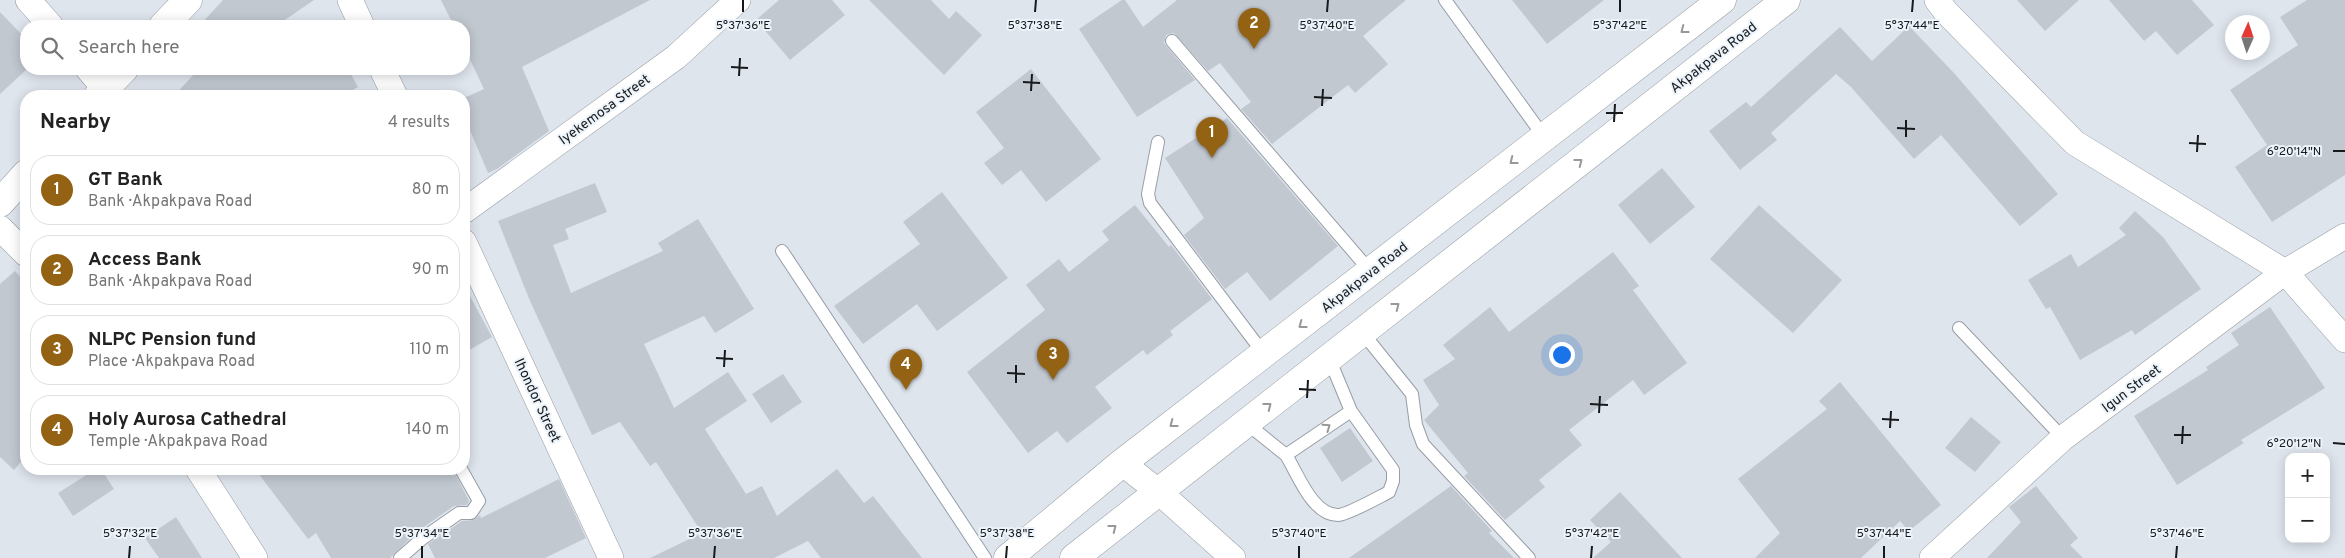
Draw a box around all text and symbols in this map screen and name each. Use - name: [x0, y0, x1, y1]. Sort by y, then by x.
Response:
- pin: 2: [1238, 8, 1270, 49]
- north arrow: [2225, 15, 2270, 60]
- text: 5°37'36"E: [716, 18, 770, 34]
- text: 5°37'38"E: [1008, 18, 1062, 34]
- text: 5°37'40"E: [1299, 18, 1355, 34]
- text: 5°37'42"E: [1592, 18, 1648, 34]
- text: 5°37'44"E: [1884, 18, 1940, 34]
- street label: Akpakpava Road: [1667, 19, 1761, 97]
- search box: [20, 20, 470, 75]
- one-way arrow: [1680, 24, 1689, 33]
- icon: search: [38, 34, 66, 62]
- text: Search here: [78, 36, 180, 60]
- street label: Iyekemosa Street: [556, 71, 654, 149]
- text: Nearby: [40, 109, 111, 136]
- text: 4 results: [388, 113, 450, 133]
- pin: 1: [1196, 117, 1228, 158]
- text: 6°20'14"N: [2267, 144, 2321, 160]
- one-way arrow: [1510, 156, 1519, 164]
- one-way arrow: [1573, 159, 1582, 168]
- text: GT Bank: [88, 168, 163, 192]
- text: 1: [54, 180, 60, 200]
- text: 80 m: [412, 180, 449, 200]
- text: Bank · Akpakpava Road: [88, 192, 252, 212]
- street label: Akpakpava Road: [1318, 239, 1412, 317]
- text: Access Bank: [88, 248, 202, 272]
- text: 2: [52, 260, 62, 280]
- text: 90 m: [412, 260, 449, 280]
- text: Bank · Akpakpava Road: [88, 272, 252, 292]
- one-way arrow: [1390, 303, 1399, 311]
- one-way arrow: [1298, 319, 1308, 328]
- text: NLPC Pension fund: [88, 328, 256, 352]
- pin: 3: [1037, 339, 1069, 380]
- text: 3: [52, 340, 62, 360]
- text: 110 m: [409, 340, 449, 360]
- your location: [1549, 342, 1575, 368]
- pin: 4: [890, 349, 922, 390]
- text: Place · Akpakpava Road: [88, 352, 255, 372]
- street label: Ihondor Street: [510, 356, 564, 445]
- street label: Igun Street: [2099, 361, 2165, 417]
- one-way arrow: [1262, 403, 1271, 411]
- text: Holy Aurosa Cathedral: [88, 408, 287, 432]
- one-way arrow: [1170, 418, 1179, 426]
- text: 4: [52, 420, 62, 440]
- text: 140 m: [406, 420, 449, 440]
- one-way arrow: [1321, 424, 1331, 433]
- text: Temple · Akpakpava Road: [88, 432, 268, 452]
- text: 6°20'12"N: [2267, 436, 2321, 452]
- map controls: [2285, 453, 2330, 543]
- button: +: [2285, 453, 2330, 498]
- button: −: [2285, 498, 2330, 543]
- one-way arrow: [1107, 524, 1116, 533]
- text: 5°37'32"E: [103, 526, 157, 542]
- text: 5°37'34"E: [395, 526, 450, 542]
- text: 5°37'36"E: [688, 526, 742, 542]
- text: 5°37'38"E: [980, 526, 1034, 542]
- text: 5°37'40"E: [1271, 526, 1327, 542]
- text: 5°37'42"E: [1564, 526, 1620, 542]
- text: 5°37'44"E: [1856, 526, 1912, 542]
- text: 5°37'46"E: [2150, 526, 2204, 542]

